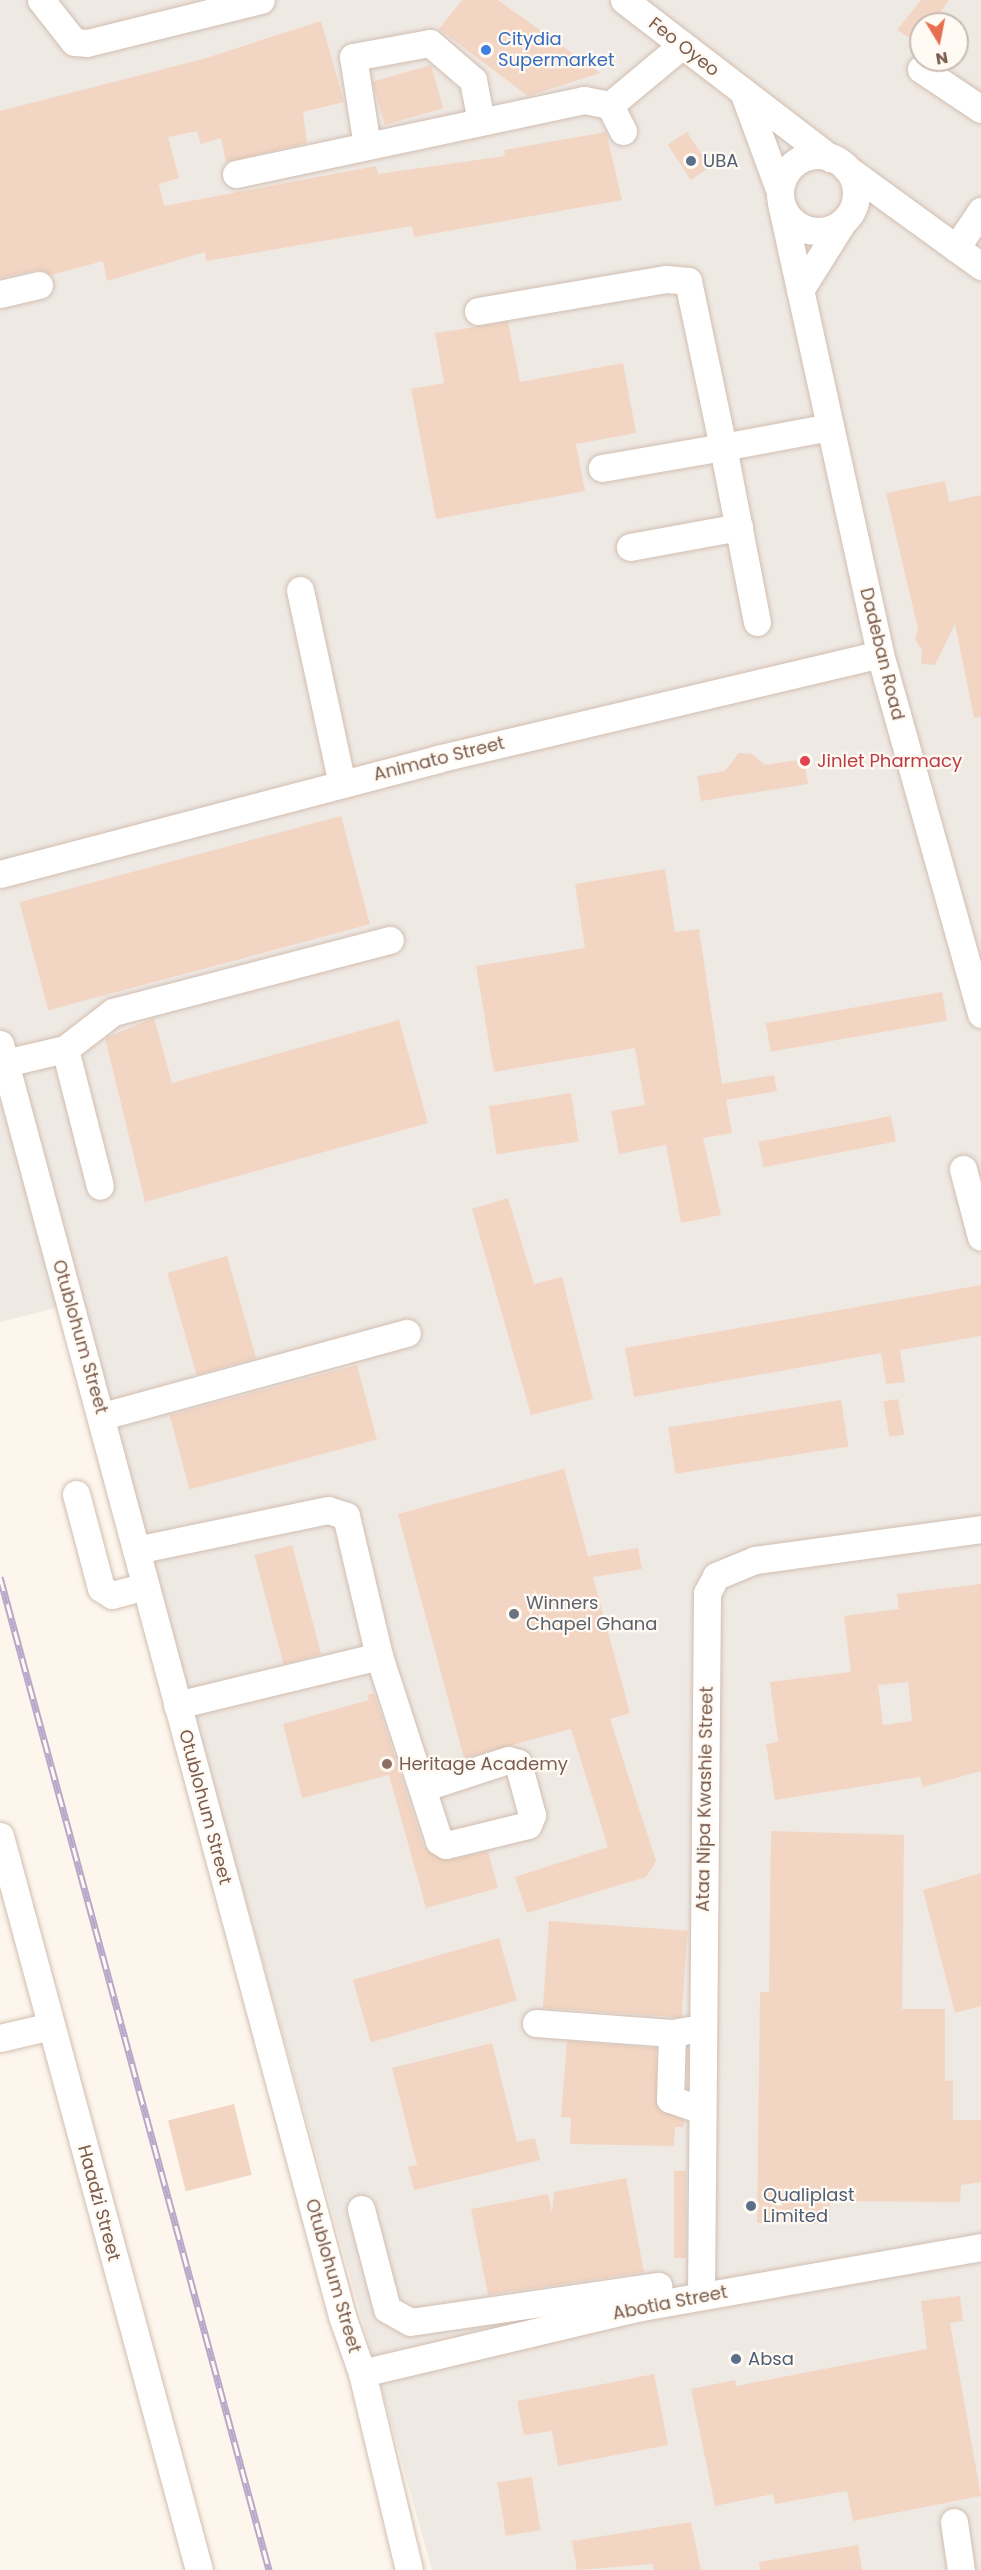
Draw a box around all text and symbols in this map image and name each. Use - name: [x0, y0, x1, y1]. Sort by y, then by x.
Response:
- north arrow: [909, 12, 969, 72]
- street label: Feo Oyeo: [644, 13, 724, 81]
- place label: Citydia Supermarket: [498, 29, 615, 72]
- marker: Citydia Supermarket: [479, 43, 493, 57]
- text: N: [934, 46, 950, 71]
- place label: UBA: [703, 150, 738, 172]
- marker: UBA: [684, 154, 698, 168]
- street label: Dadeban Road: [855, 586, 909, 722]
- street label: Animato Street: [371, 732, 507, 786]
- place label: Jinlet Pharmacy: [817, 750, 962, 772]
- marker: Jinlet Pharmacy: [798, 754, 812, 768]
- street label: Otublohum Street: [48, 1257, 112, 1417]
- place label: Winners Chapel Ghana: [526, 1593, 658, 1636]
- marker: Winners Chapel Ghana: [507, 1607, 521, 1621]
- street label: Ataa Nipa Kwashie Street: [692, 1686, 718, 1912]
- street label: Otublohum Street: [174, 1727, 236, 1887]
- place label: Heritage Academy: [399, 1753, 568, 1775]
- marker: Heritage Academy: [380, 1757, 394, 1771]
- street label: Haadzi Street: [73, 2143, 125, 2263]
- place label: Qualiplast Limited: [763, 2185, 854, 2228]
- street label: Otublohum Street: [301, 2196, 365, 2356]
- marker: Qualiplast Limited: [744, 2199, 758, 2213]
- street label: Abotia Street: [611, 2281, 729, 2325]
- place label: Absa: [748, 2348, 794, 2370]
- marker: Absa: [729, 2352, 743, 2366]

